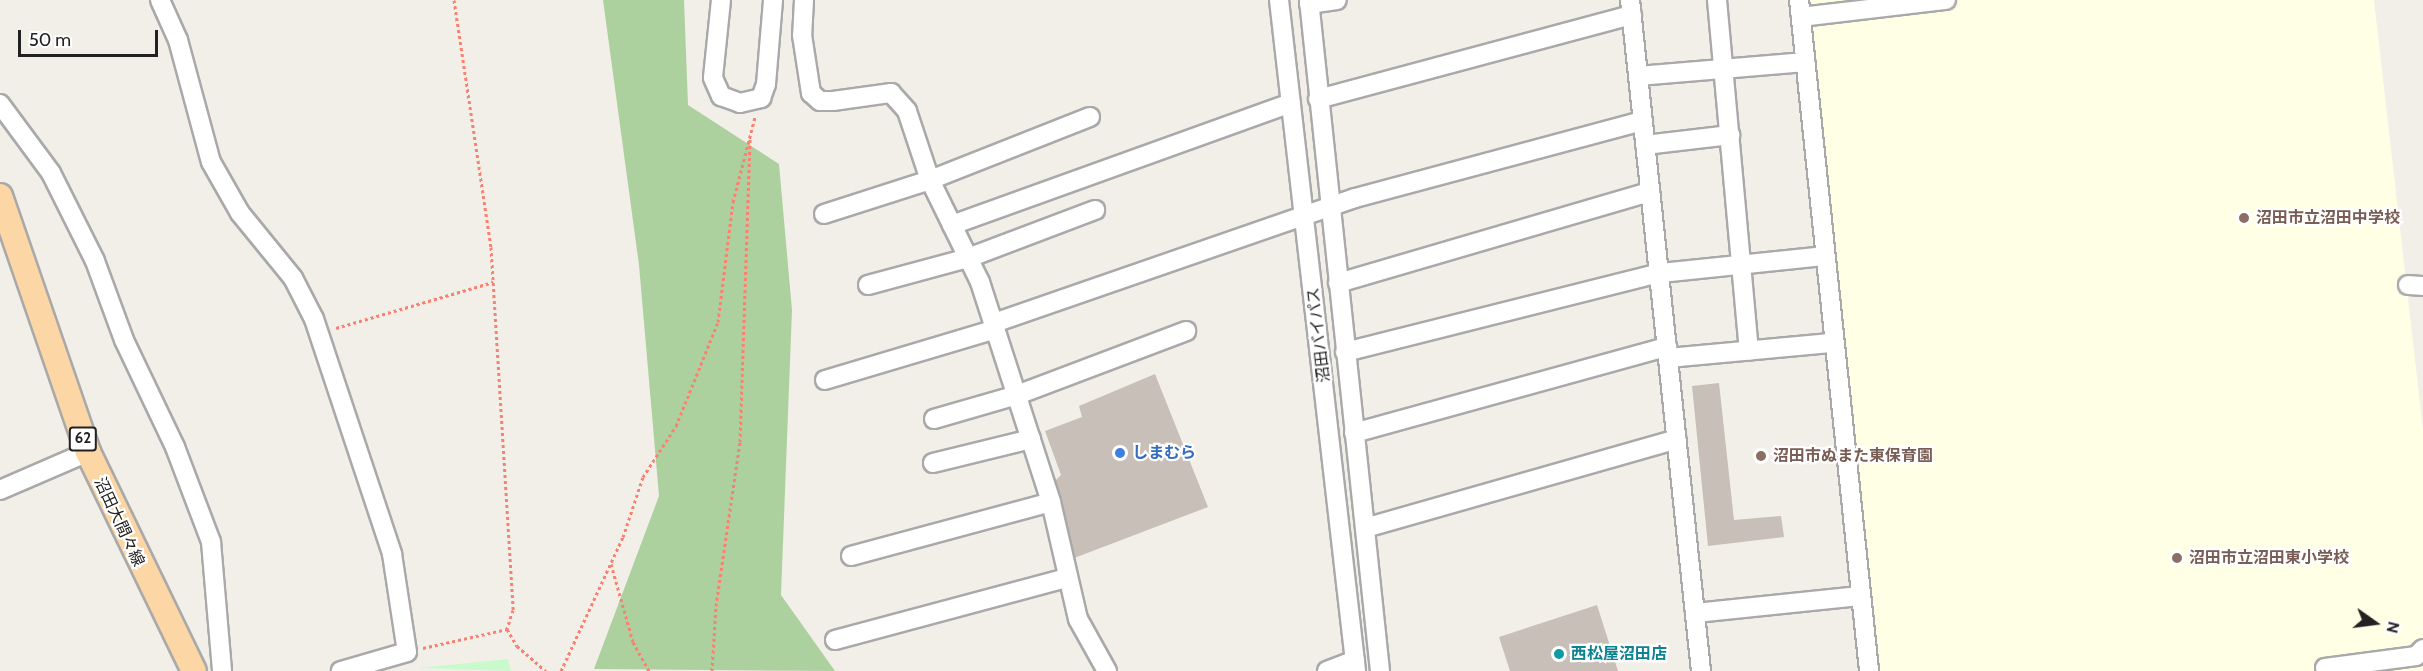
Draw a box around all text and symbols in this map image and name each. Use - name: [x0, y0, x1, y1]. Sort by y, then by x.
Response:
- scale bar: [21, 18, 160, 56]
- text: 50 m: [29, 29, 71, 51]
- place label: 沼田市立沼田中学校: [2256, 208, 2400, 228]
- marker: 沼田市立沼田中学校: [2237, 211, 2251, 225]
- street label: 沼田バイパス: [1304, 286, 1334, 384]
- road number: 62: [68, 427, 98, 451]
- place label: しまむら: [1132, 443, 1196, 463]
- marker: しまむら: [1113, 446, 1127, 460]
- place label: 沼田市ぬまた東保育園: [1773, 446, 1933, 466]
- marker: 沼田市ぬまた東保育園: [1754, 449, 1768, 463]
- street label: 沼田大間々線: [90, 474, 148, 570]
- place label: 沼田市立沼田東小学校: [2189, 548, 2349, 568]
- marker: 沼田市立沼田東小学校: [2170, 551, 2184, 565]
- north arrow: [2345, 593, 2405, 653]
- text: N: [2382, 620, 2404, 635]
- place label: 西松屋沼田店: [1571, 644, 1667, 664]
- marker: 西松屋沼田店: [1552, 647, 1566, 661]

